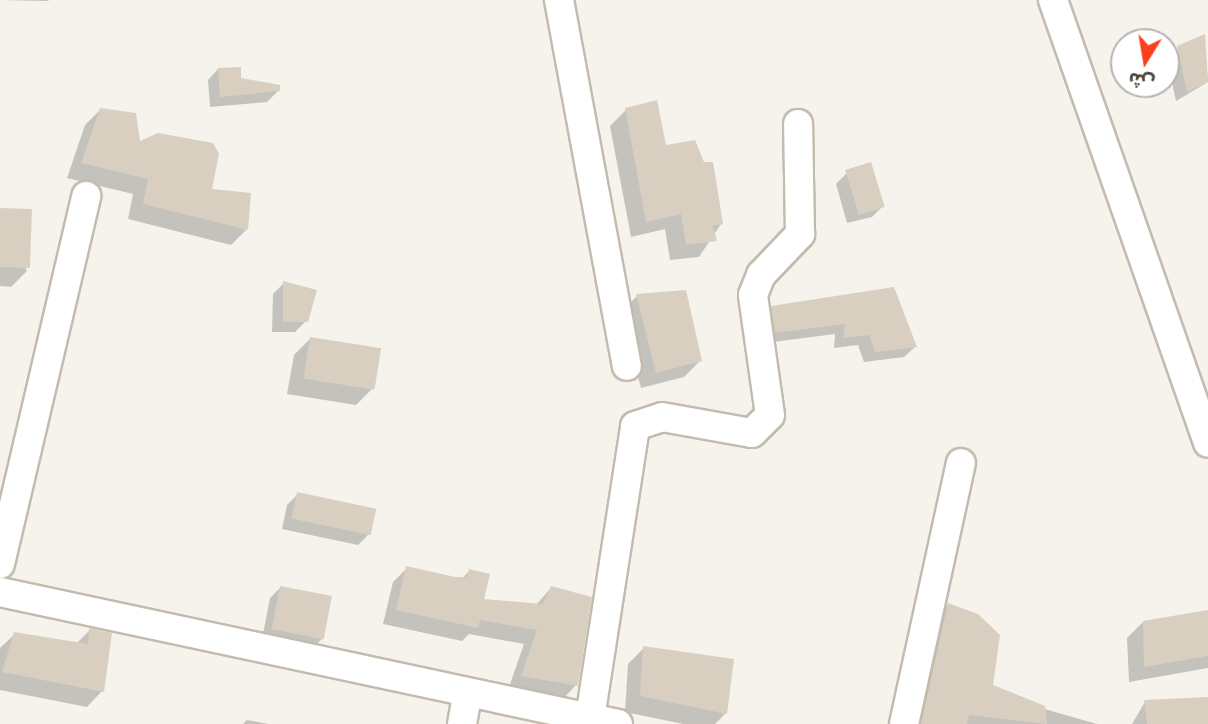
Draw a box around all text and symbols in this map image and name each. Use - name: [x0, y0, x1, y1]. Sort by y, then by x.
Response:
- north arrow: [1110, 28, 1180, 98]
- text: ش: [1126, 68, 1156, 96]

